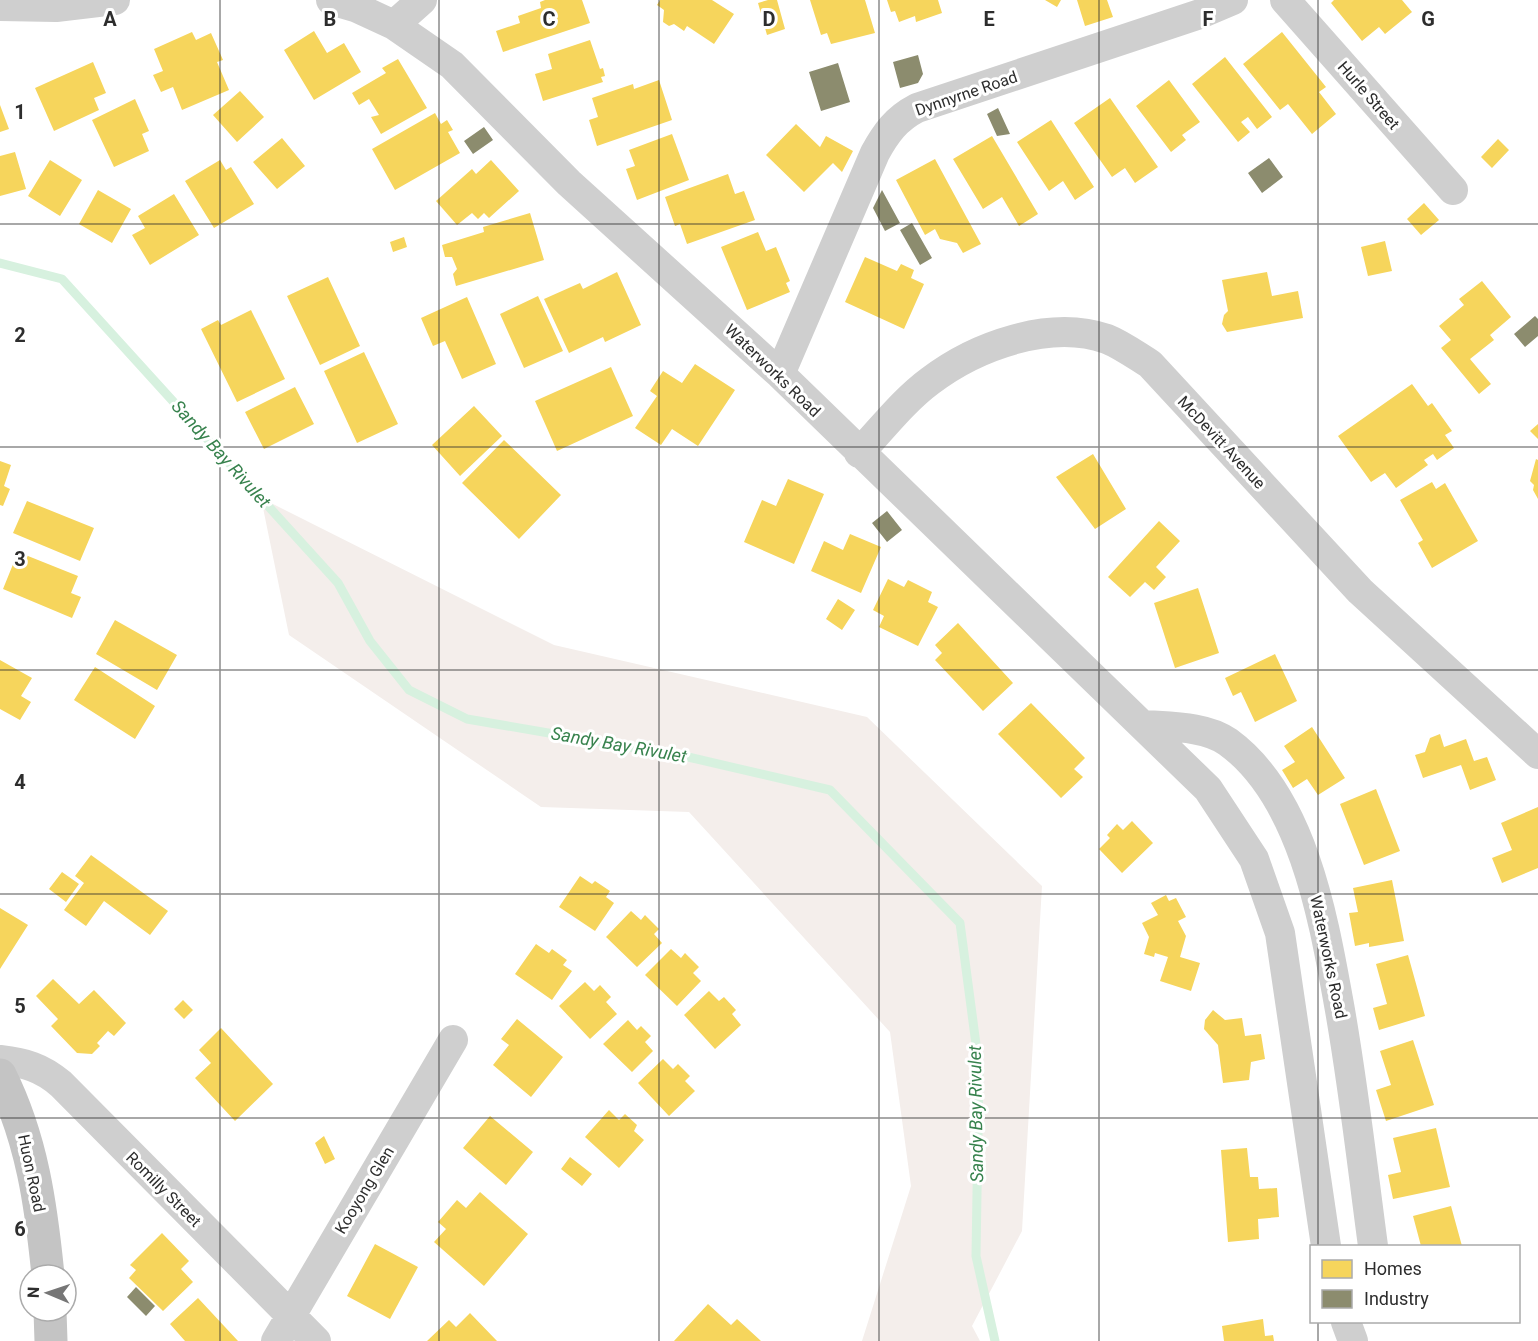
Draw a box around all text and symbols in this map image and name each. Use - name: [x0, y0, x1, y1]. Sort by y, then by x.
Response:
- text: A: [103, 7, 117, 31]
- text: B: [324, 7, 336, 31]
- text: C: [542, 7, 556, 31]
- text: D: [763, 7, 776, 31]
- text: E: [983, 7, 995, 31]
- text: F: [1203, 7, 1214, 31]
- text: G: [1421, 7, 1435, 31]
- street label: Hurle Street: [1334, 57, 1403, 133]
- street label: Dynnyrne Road: [913, 67, 1020, 120]
- text: 1: [14, 100, 26, 124]
- street label: Waterworks Road: [721, 320, 824, 421]
- text: 2: [14, 323, 26, 347]
- street label: McDevitt Avenue: [1174, 392, 1269, 493]
- water label: Sandy Bay Rivulet: [168, 396, 275, 512]
- text: 3: [14, 547, 26, 571]
- water label: Sandy Bay Rivulet: [550, 722, 689, 767]
- text: 4: [14, 770, 26, 794]
- street label: Waterworks Road: [1306, 894, 1351, 1020]
- text: 5: [14, 994, 26, 1018]
- water label: Sandy Bay Rivulet: [964, 1045, 987, 1183]
- street label: Huon Road: [14, 1133, 49, 1214]
- street label: Kooyong Glen: [331, 1143, 398, 1237]
- street label: Romilly Street: [122, 1148, 205, 1231]
- text: 6: [14, 1217, 26, 1241]
- legend: [1310, 1245, 1520, 1323]
- text: Homes: [1364, 1258, 1422, 1279]
- north arrow: [18, 1263, 78, 1323]
- text: N: [24, 1287, 43, 1298]
- text: Industry: [1364, 1288, 1429, 1309]

